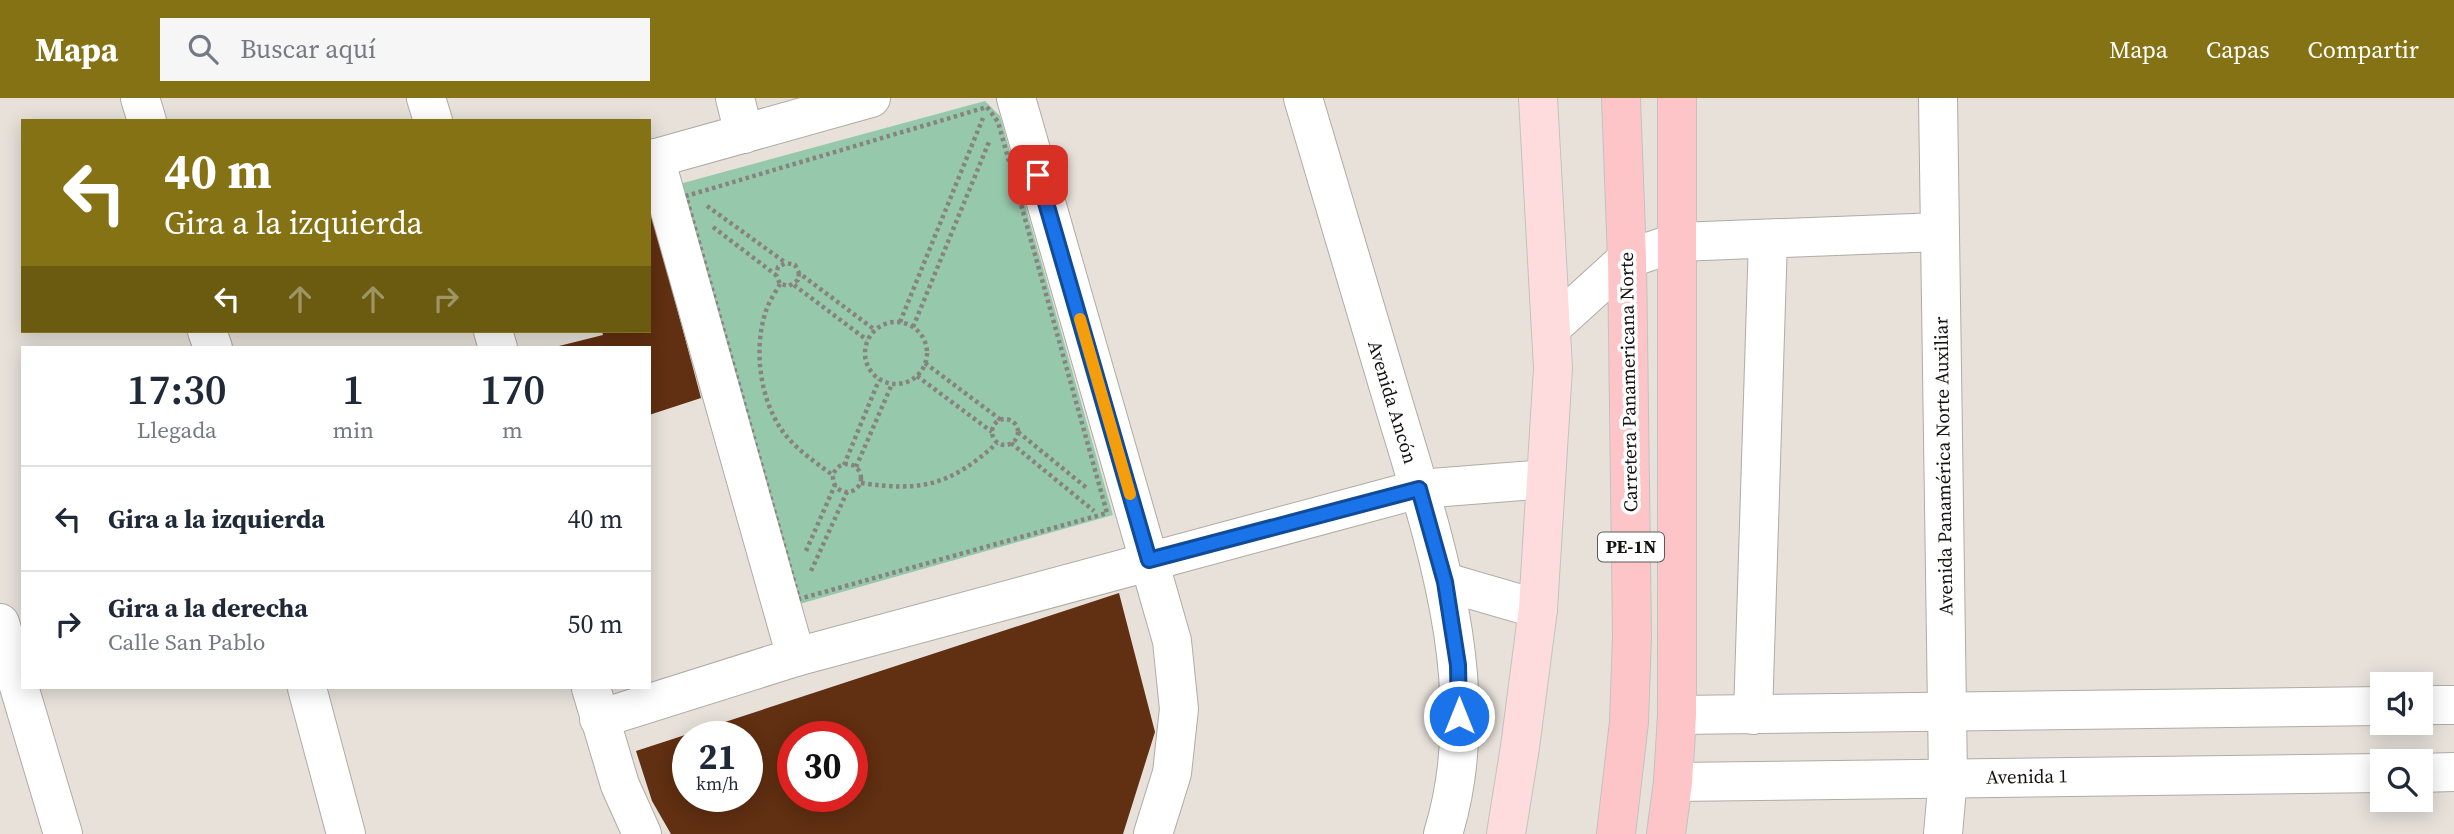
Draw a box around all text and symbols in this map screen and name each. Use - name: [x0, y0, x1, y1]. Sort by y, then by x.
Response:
- search box: [160, 18, 650, 81]
- text: Mapa: [35, 27, 118, 72]
- icon: search: [184, 30, 222, 68]
- text: Buscar aquí: [240, 31, 376, 67]
- text: Mapa: [2109, 33, 2168, 66]
- text: Capas: [2206, 33, 2270, 66]
- text: Compartir: [2308, 33, 2419, 66]
- text: 40 m: [164, 137, 272, 204]
- pin: [1008, 145, 1068, 205]
- icon: left: [49, 147, 140, 238]
- icon: arrive: [1019, 156, 1057, 194]
- text: Gira a la izquierda: [164, 201, 423, 245]
- street label: Carretera Panamericana Norte: [1613, 252, 1643, 512]
- icon: left: [208, 280, 246, 318]
- icon: ahead: [281, 280, 319, 318]
- icon: ahead: [354, 280, 392, 318]
- icon: right: [427, 280, 465, 318]
- street label: Avenida Panamérica Norte Auxiliar: [1927, 316, 1959, 616]
- street label: Avenida Ancón: [1362, 337, 1424, 467]
- text: 17:30: [127, 360, 227, 418]
- text: 1: [342, 360, 364, 418]
- text: 170: [480, 360, 545, 418]
- text: Llegada: [137, 414, 217, 446]
- text: min: [332, 414, 374, 446]
- text: m: [502, 414, 523, 446]
- icon: left: [49, 500, 87, 538]
- text: Gira a la izquierda: [108, 501, 325, 537]
- text: 40 m: [568, 501, 623, 537]
- road number: PE-1N: [1598, 532, 1664, 561]
- text: Gira a la derecha: [108, 590, 308, 626]
- icon: right: [49, 605, 87, 643]
- text: 50 m: [568, 606, 623, 642]
- text: Calle San Pablo: [108, 626, 265, 658]
- map controls: [2370, 672, 2433, 812]
- button: sound: [2370, 672, 2433, 735]
- position arrow: [1422, 679, 1496, 753]
- speed limit sign: 30: [777, 721, 868, 812]
- text: 21: [699, 733, 736, 781]
- button: search: [2370, 749, 2433, 812]
- street label: Avenida 1: [1986, 762, 2068, 790]
- text: km/h: [696, 771, 739, 796]

